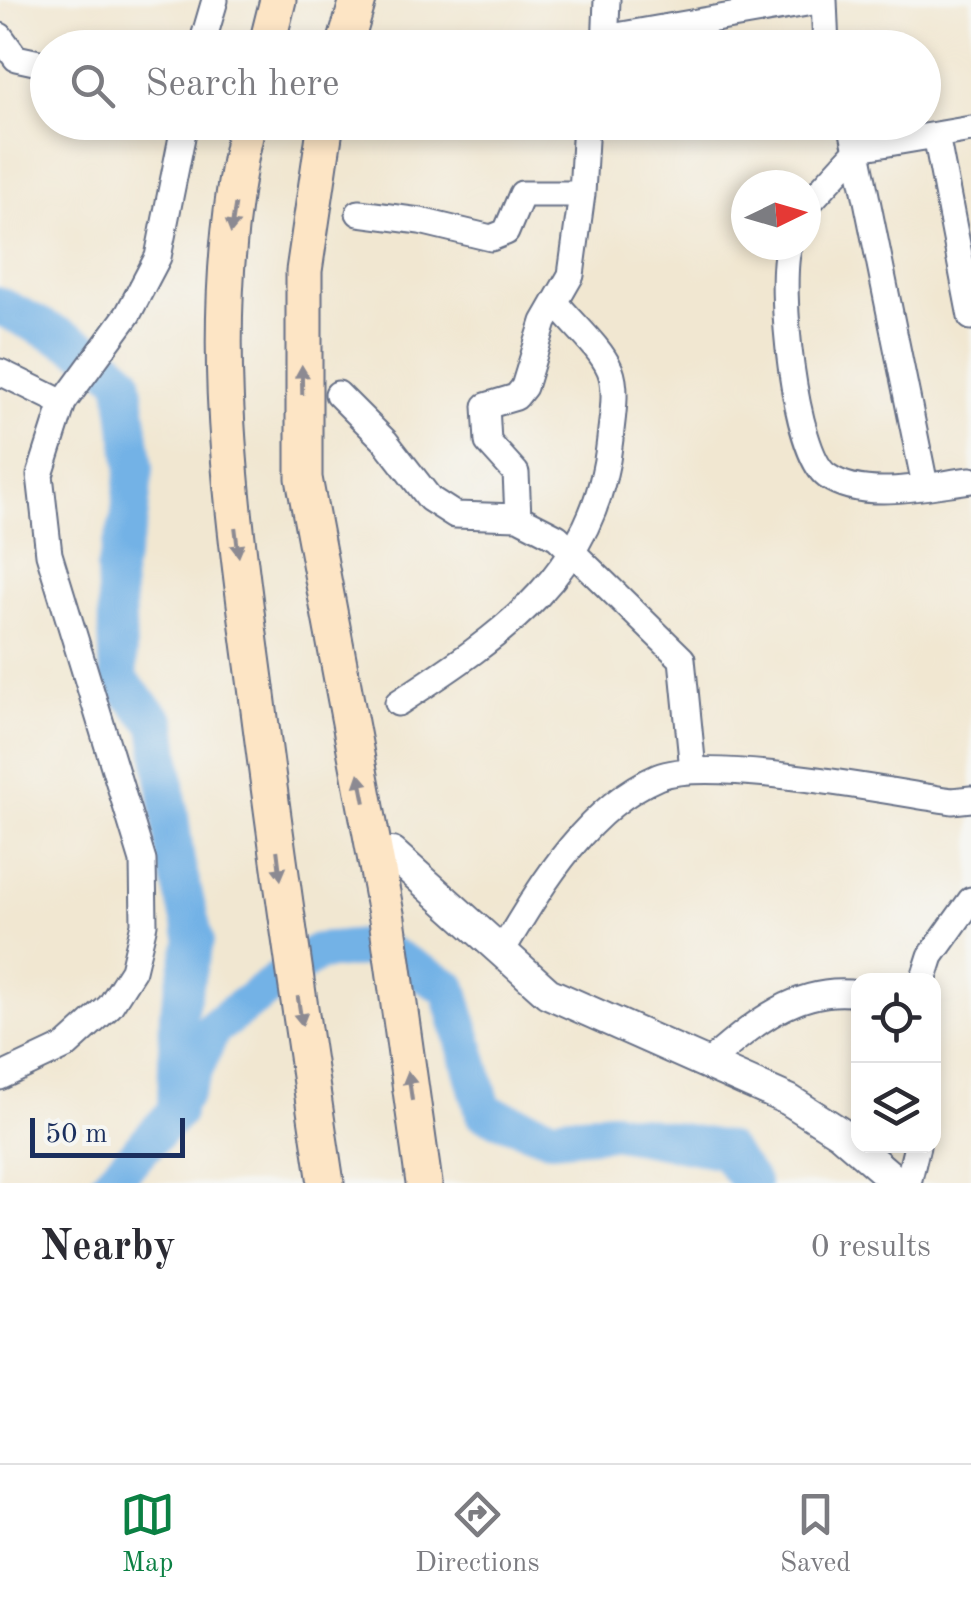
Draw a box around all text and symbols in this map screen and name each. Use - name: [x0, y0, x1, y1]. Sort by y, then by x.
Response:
- search box: [30, 30, 941, 140]
- icon: search: [65, 58, 120, 113]
- text: Search here: [145, 66, 340, 104]
- north arrow: [731, 170, 821, 260]
- one-way arrow: [224, 203, 240, 235]
- one-way arrow: [294, 364, 310, 396]
- one-way arrow: [229, 527, 245, 559]
- one-way arrow: [354, 772, 369, 804]
- one-way arrow: [271, 849, 287, 881]
- map controls: [851, 973, 941, 1153]
- button: locate: [851, 973, 941, 1063]
- one-way arrow: [293, 996, 308, 1027]
- button: layers: [851, 1063, 941, 1153]
- one-way arrow: [402, 1070, 418, 1102]
- scale bar: [30, 1113, 185, 1158]
- text: 50 m: [45, 1121, 108, 1149]
- text: Nearby: [40, 1227, 176, 1269]
- text: 0 results: [811, 1232, 931, 1264]
- tab: Map: [120, 1487, 175, 1582]
- tab: Directions: [415, 1487, 540, 1582]
- tab: Saved: [780, 1487, 851, 1582]

